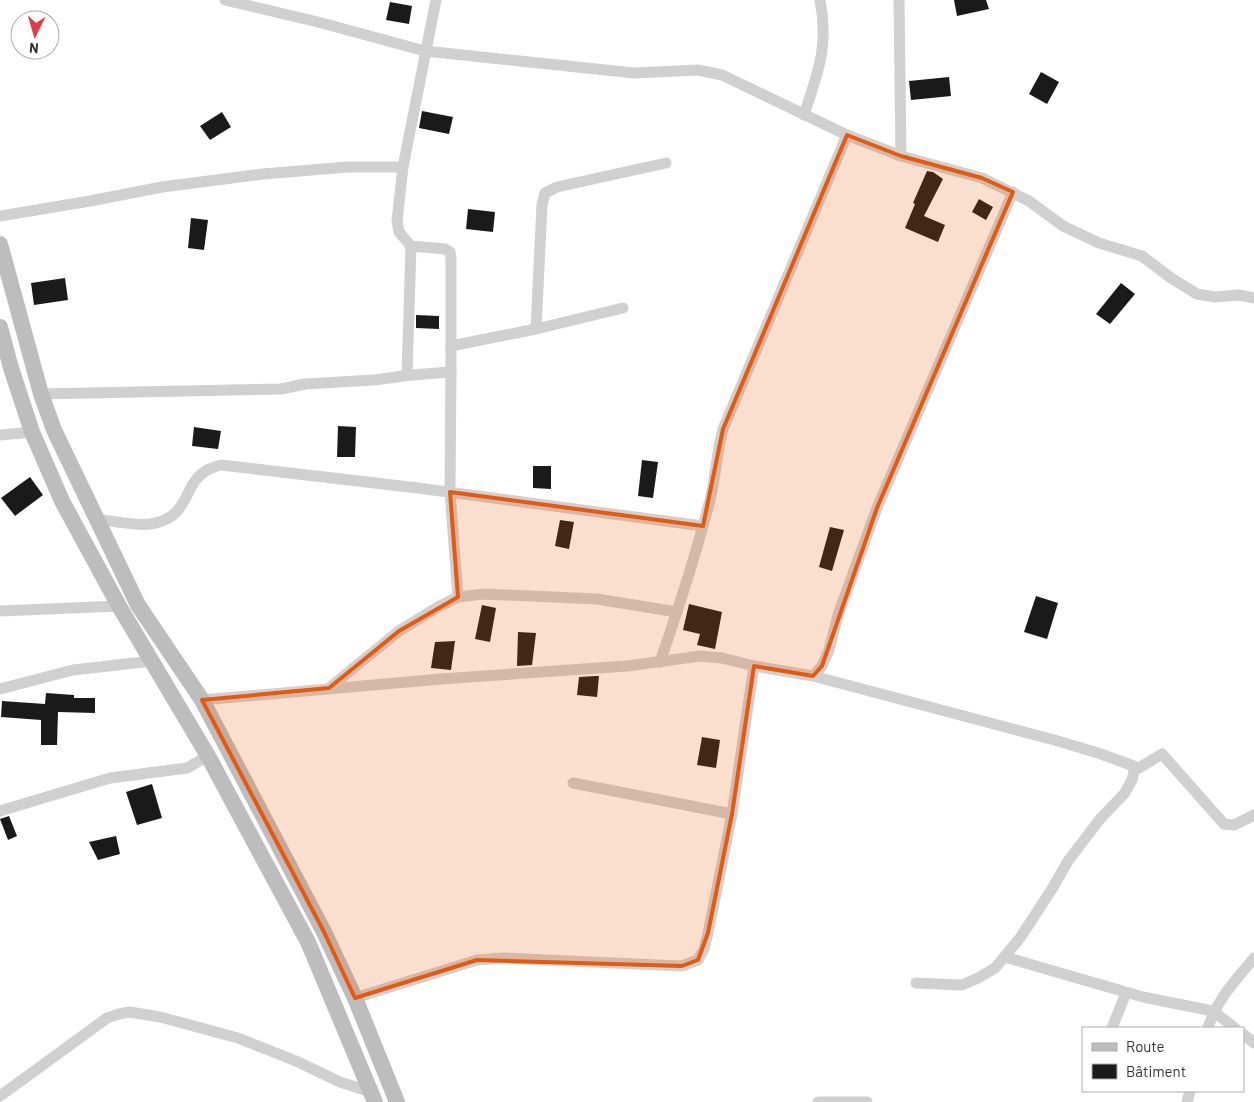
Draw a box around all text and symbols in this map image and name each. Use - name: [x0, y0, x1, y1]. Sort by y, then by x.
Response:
- north arrow: [10, 10, 60, 60]
- text: N: [28, 40, 39, 57]
- legend: [1082, 1027, 1244, 1092]
- text: Route: [1126, 1037, 1165, 1055]
- text: Bâtiment: [1126, 1062, 1186, 1080]

